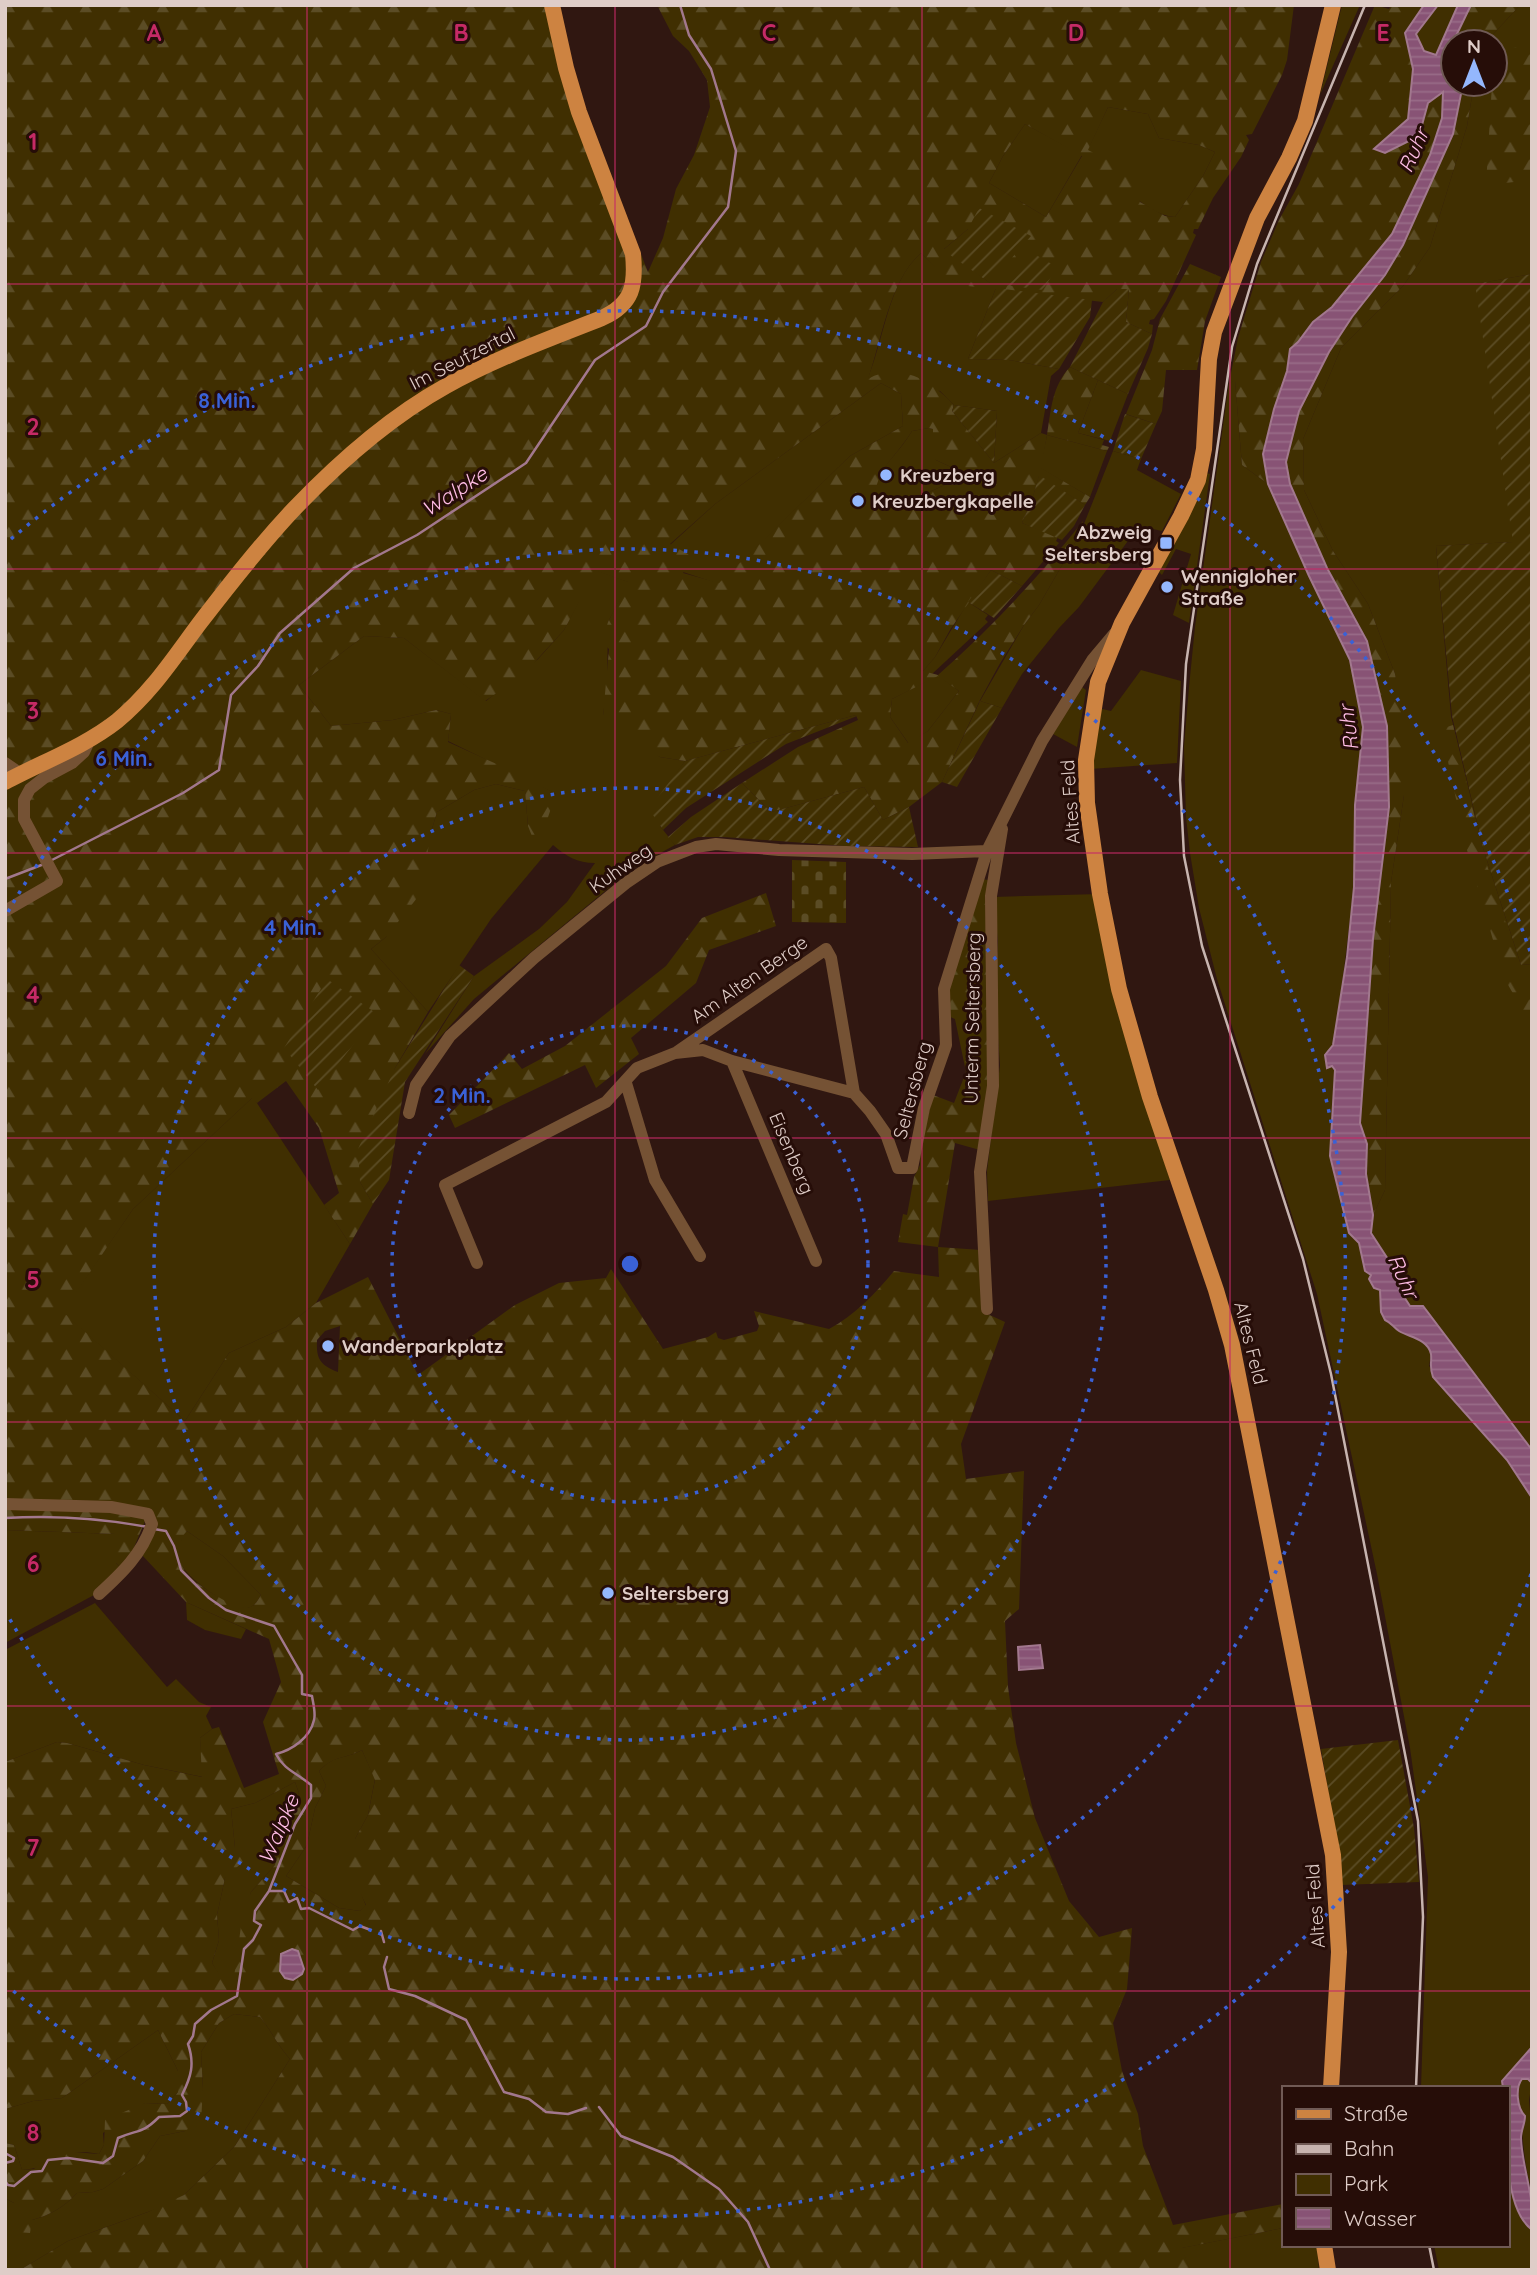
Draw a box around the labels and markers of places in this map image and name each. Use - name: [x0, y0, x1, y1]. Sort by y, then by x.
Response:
- place label: Kreuzberg: [900, 463, 995, 487]
- marker: Kreuzberg: [878, 467, 894, 483]
- place label: Kreuzbergkapelle: [872, 489, 1034, 513]
- marker: Kreuzbergkapelle: [850, 493, 866, 509]
- place label: Abzweig Seltersberg: [1045, 520, 1152, 566]
- marker: Abzweig Seltersberg: [1158, 535, 1174, 551]
- place label: Wennigloher Straße: [1181, 564, 1296, 610]
- marker: Wennigloher Straße: [1159, 579, 1175, 595]
- centre of rings: [618, 1252, 642, 1276]
- place label: Wanderparkplatz: [342, 1334, 503, 1358]
- marker: Wanderparkplatz: [320, 1338, 336, 1354]
- place label: Seltersberg: [622, 1581, 729, 1605]
- marker: Seltersberg: [600, 1585, 616, 1601]

